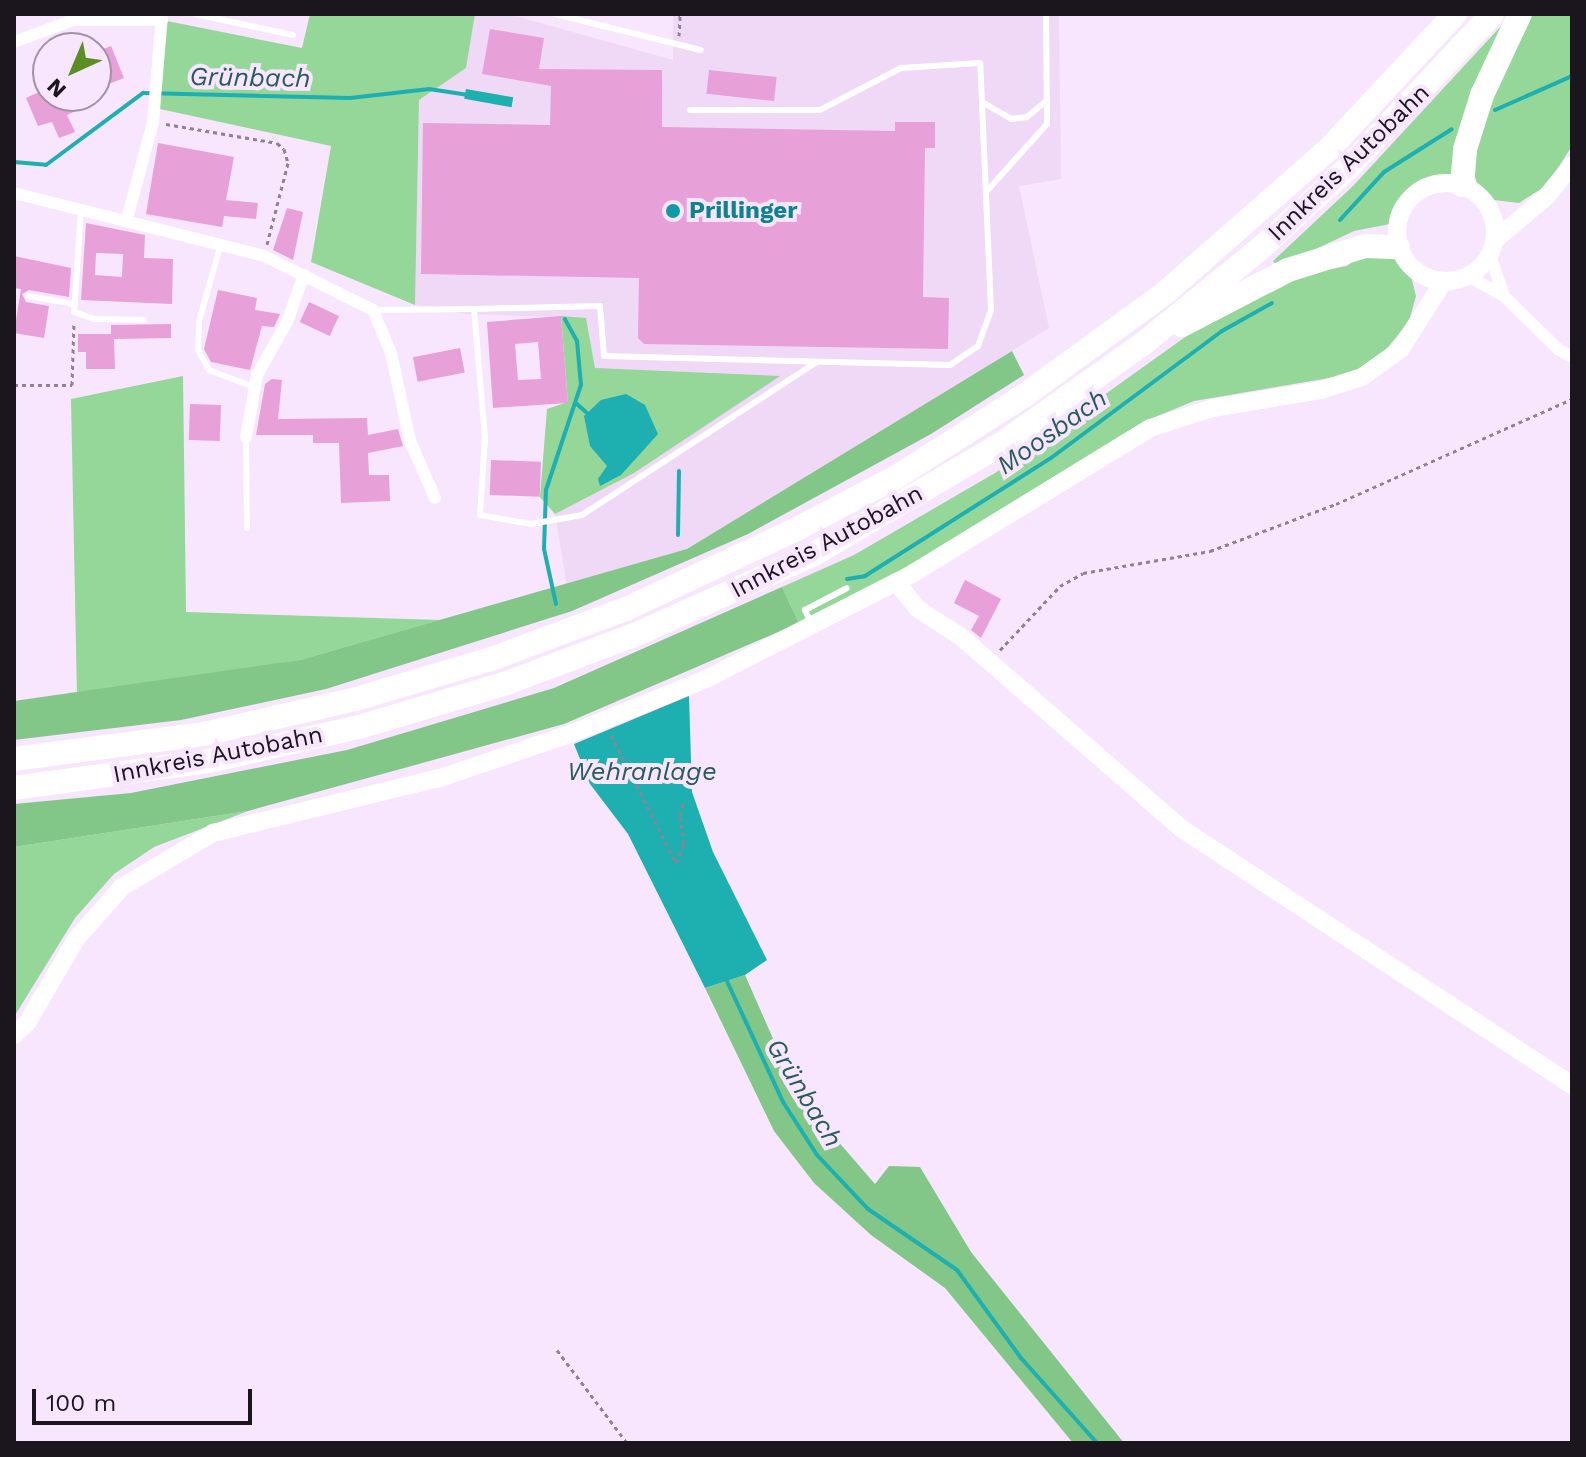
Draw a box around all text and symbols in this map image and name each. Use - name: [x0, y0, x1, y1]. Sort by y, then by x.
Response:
- north arrow: [32, 32, 112, 112]
- water label: Grünbach: [189, 61, 311, 95]
- text: N: [42, 74, 71, 103]
- street label: Innkreis Autobahn: [1262, 78, 1436, 248]
- place label: Prillinger: [689, 197, 798, 225]
- marker: Prillinger: [664, 202, 682, 220]
- water label: Moosbach: [991, 383, 1113, 481]
- street label: Innkreis Autobahn: [726, 479, 928, 605]
- street label: Innkreis Autobahn: [110, 720, 326, 790]
- water label: Wehranlage: [567, 756, 717, 788]
- water label: Grünbach: [759, 1033, 849, 1153]
- scale bar: [36, 1373, 256, 1423]
- text: 100 m: [46, 1389, 116, 1417]

